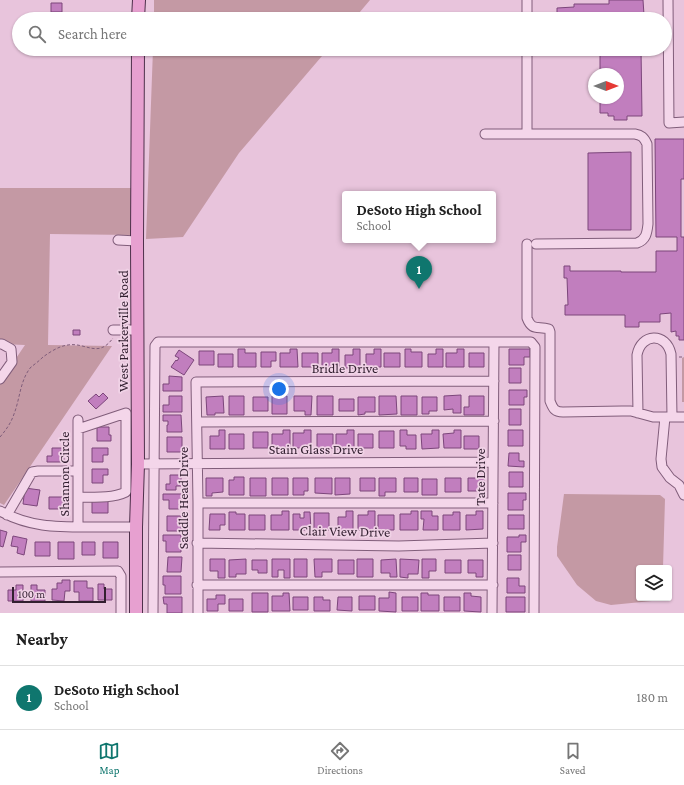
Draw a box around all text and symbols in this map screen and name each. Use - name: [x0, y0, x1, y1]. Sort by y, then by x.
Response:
- search box: [12, 12, 672, 56]
- icon: search: [26, 23, 48, 45]
- text: Search here: [58, 26, 127, 42]
- north arrow: [588, 68, 624, 104]
- popup: [342, 191, 496, 243]
- text: DeSoto High School: [356, 202, 482, 218]
- text: School: [356, 218, 391, 233]
- pin: 1: [406, 256, 432, 289]
- street label: West Parkerville Road: [115, 269, 131, 392]
- street label: Bridle Drive: [312, 360, 378, 376]
- your location: [269, 379, 289, 399]
- street label: Shannon Circle: [56, 432, 72, 516]
- street label: Stain Glass Drive: [269, 441, 363, 457]
- street label: Saddle Head Drive: [175, 447, 191, 549]
- street label: Tate Drive: [472, 448, 488, 506]
- street label: Clair View Drive: [300, 522, 390, 540]
- map controls: [636, 565, 672, 601]
- button: layers: [636, 565, 672, 601]
- scale bar: [12, 585, 106, 604]
- text: 100 m: [18, 588, 45, 600]
- text: Nearby: [16, 630, 68, 649]
- text: DeSoto High School: [54, 682, 179, 698]
- text: 1: [27, 690, 31, 705]
- text: 180 m: [636, 690, 668, 705]
- text: School: [54, 698, 89, 713]
- tab: Map: [98, 740, 120, 776]
- tab: Directions: [317, 740, 363, 776]
- tab: Saved: [560, 740, 586, 776]

